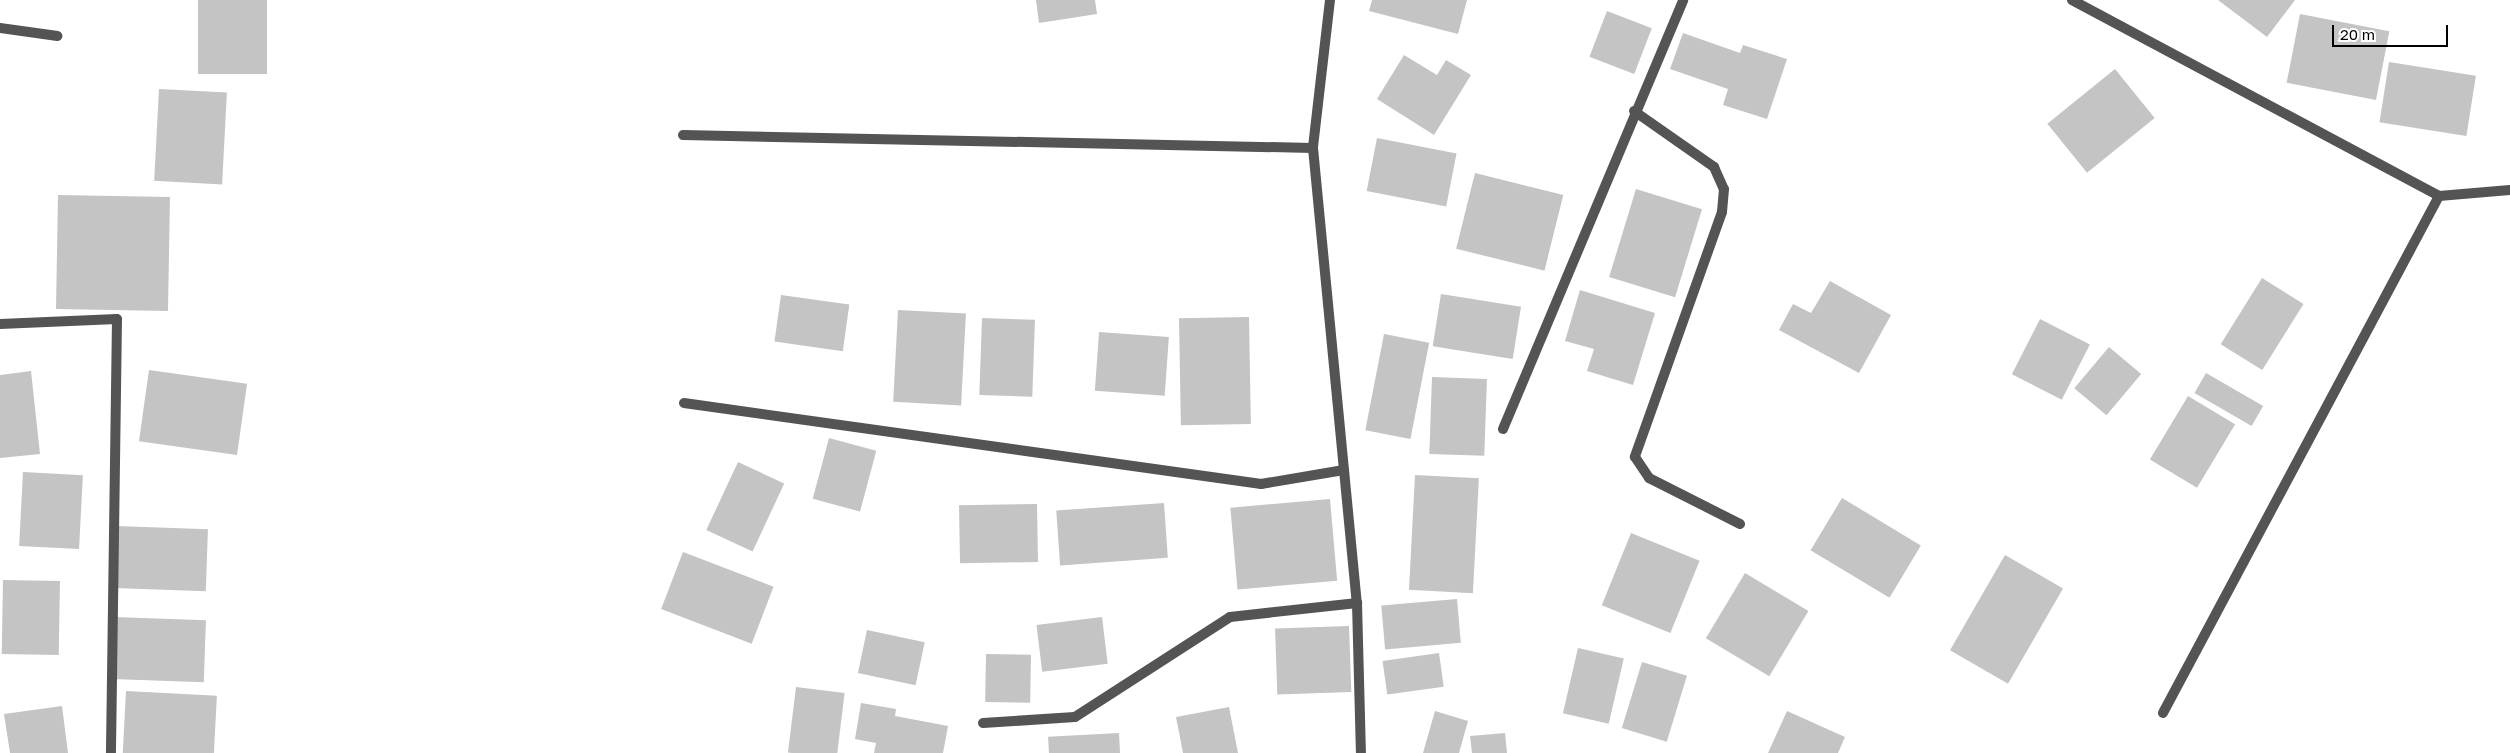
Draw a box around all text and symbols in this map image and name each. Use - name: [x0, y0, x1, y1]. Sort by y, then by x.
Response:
- scale bar: [2335, 15, 2451, 47]
- text: 20 m: [2340, 25, 2375, 43]

